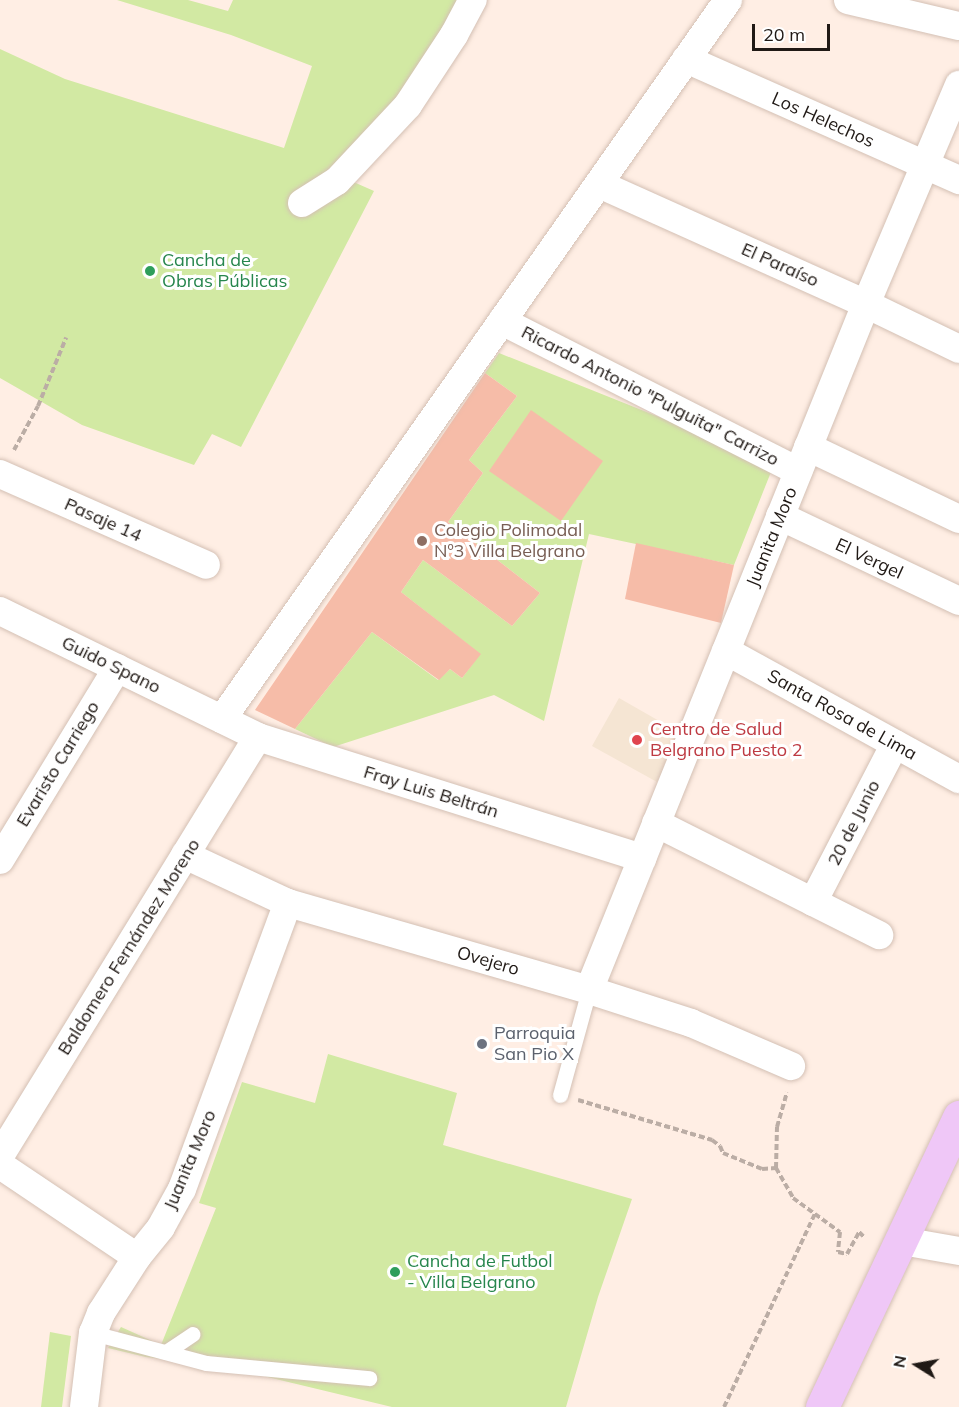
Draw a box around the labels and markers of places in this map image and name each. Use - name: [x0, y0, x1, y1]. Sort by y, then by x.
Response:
- place label: Cancha de Obras Públicas: [162, 250, 287, 292]
- marker: Cancha de Obras Públicas: [143, 264, 157, 278]
- place label: Colegio Polimodal Nº3 Villa Belgrano: [434, 520, 585, 562]
- marker: Colegio Polimodal Nº3 Villa Belgrano: [415, 534, 429, 548]
- place label: Centro de Salud Belgrano Puesto 2: [650, 719, 803, 762]
- marker: Centro de Salud Belgrano Puesto 2: [628, 731, 646, 749]
- place label: Parroquia San Pio X: [494, 1023, 576, 1066]
- marker: Parroquia San Pio X: [475, 1037, 489, 1051]
- place label: Cancha de Futbol - Villa Belgrano: [407, 1251, 553, 1294]
- marker: Cancha de Futbol - Villa Belgrano: [388, 1265, 402, 1279]

